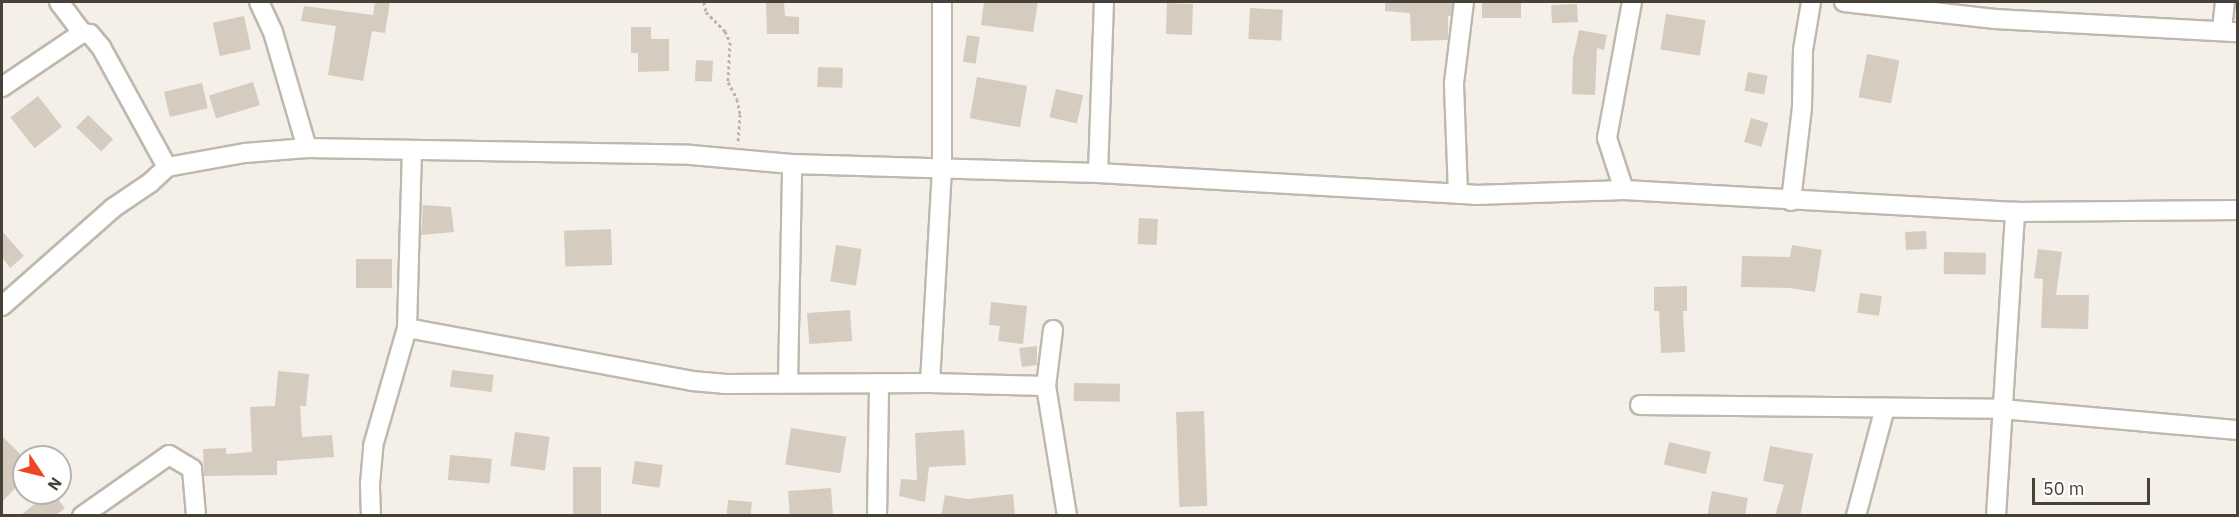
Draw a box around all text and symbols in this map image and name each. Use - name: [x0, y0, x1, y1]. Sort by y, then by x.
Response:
- north arrow: [12, 445, 72, 505]
- scale bar: [2035, 466, 2154, 504]
- text: N: [44, 474, 67, 495]
- text: 50 m: [2043, 477, 2085, 500]

